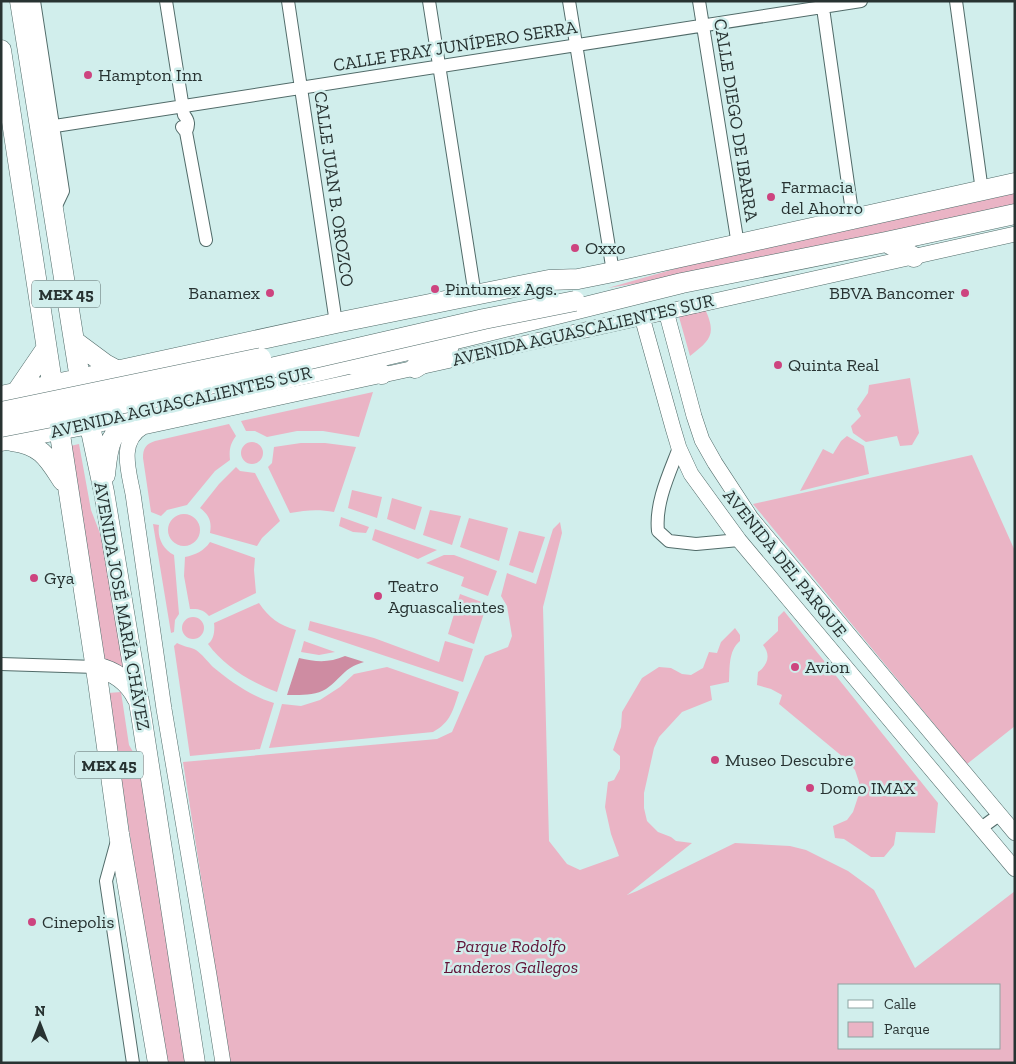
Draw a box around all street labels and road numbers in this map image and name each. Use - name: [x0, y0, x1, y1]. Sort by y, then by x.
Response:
- street label: CALLE FRAY JUNÍPERO SERRA: [332, 16, 579, 76]
- street label: CALLE DIEGO DE IBARRA: [709, 17, 763, 223]
- street label: CALLE JUAN B. OROZCO: [309, 90, 359, 288]
- road number: MEX 45: [32, 280, 100, 308]
- street label: AVENIDA AGUASCALIENTES SUR: [450, 289, 716, 371]
- street label: AVENIDA AGUASCALIENTES SUR: [48, 361, 314, 443]
- street label: AVENIDA JOSÉ MARÍA CHÁVEZ: [89, 480, 155, 732]
- street label: AVENIDA DEL PARQUE: [718, 484, 852, 642]
- road number: MEX 45: [75, 752, 143, 778]

